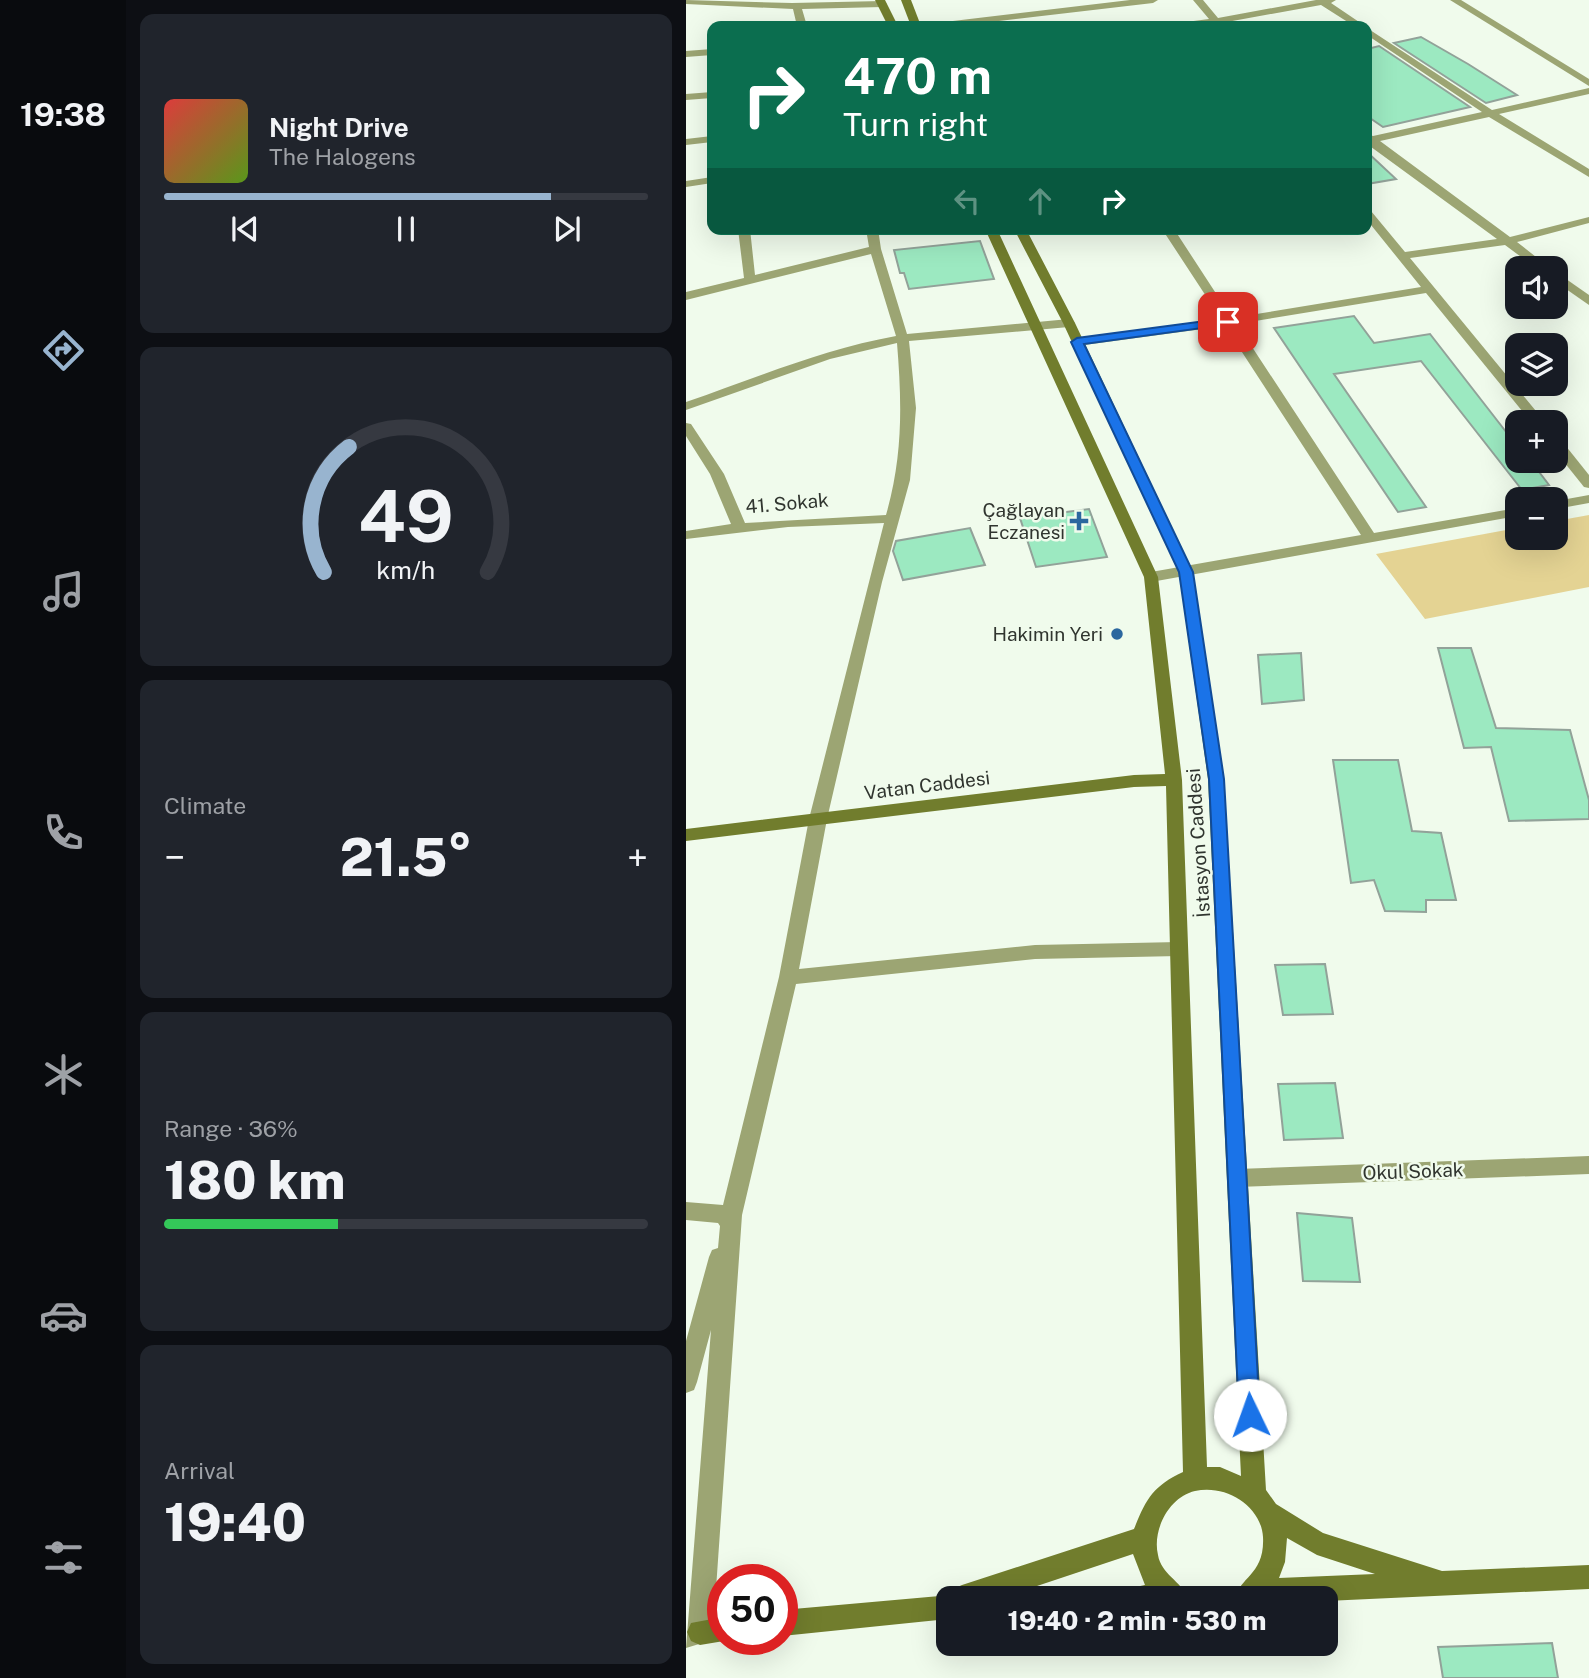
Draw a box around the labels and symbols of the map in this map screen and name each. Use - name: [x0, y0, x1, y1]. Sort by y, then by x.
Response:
- pin: [1198, 292, 1258, 352]
- street label: 41. Sokak: [744, 488, 830, 518]
- place label: Çağlayan Eczanesi: [982, 499, 1065, 543]
- marker: Çağlayan Eczanesi: [1071, 513, 1087, 529]
- place label: Hakimin Yeri: [992, 623, 1103, 645]
- marker: Hakimin Yeri: [1109, 626, 1125, 642]
- street label: Vatan Caddesi: [863, 766, 991, 804]
- street label: İstasyon Caddesi: [1182, 768, 1214, 918]
- street label: Okul Sokak: [1362, 1158, 1464, 1184]
- position arrow: [1213, 1378, 1287, 1452]
- speed limit sign: 50: [707, 1564, 798, 1655]

